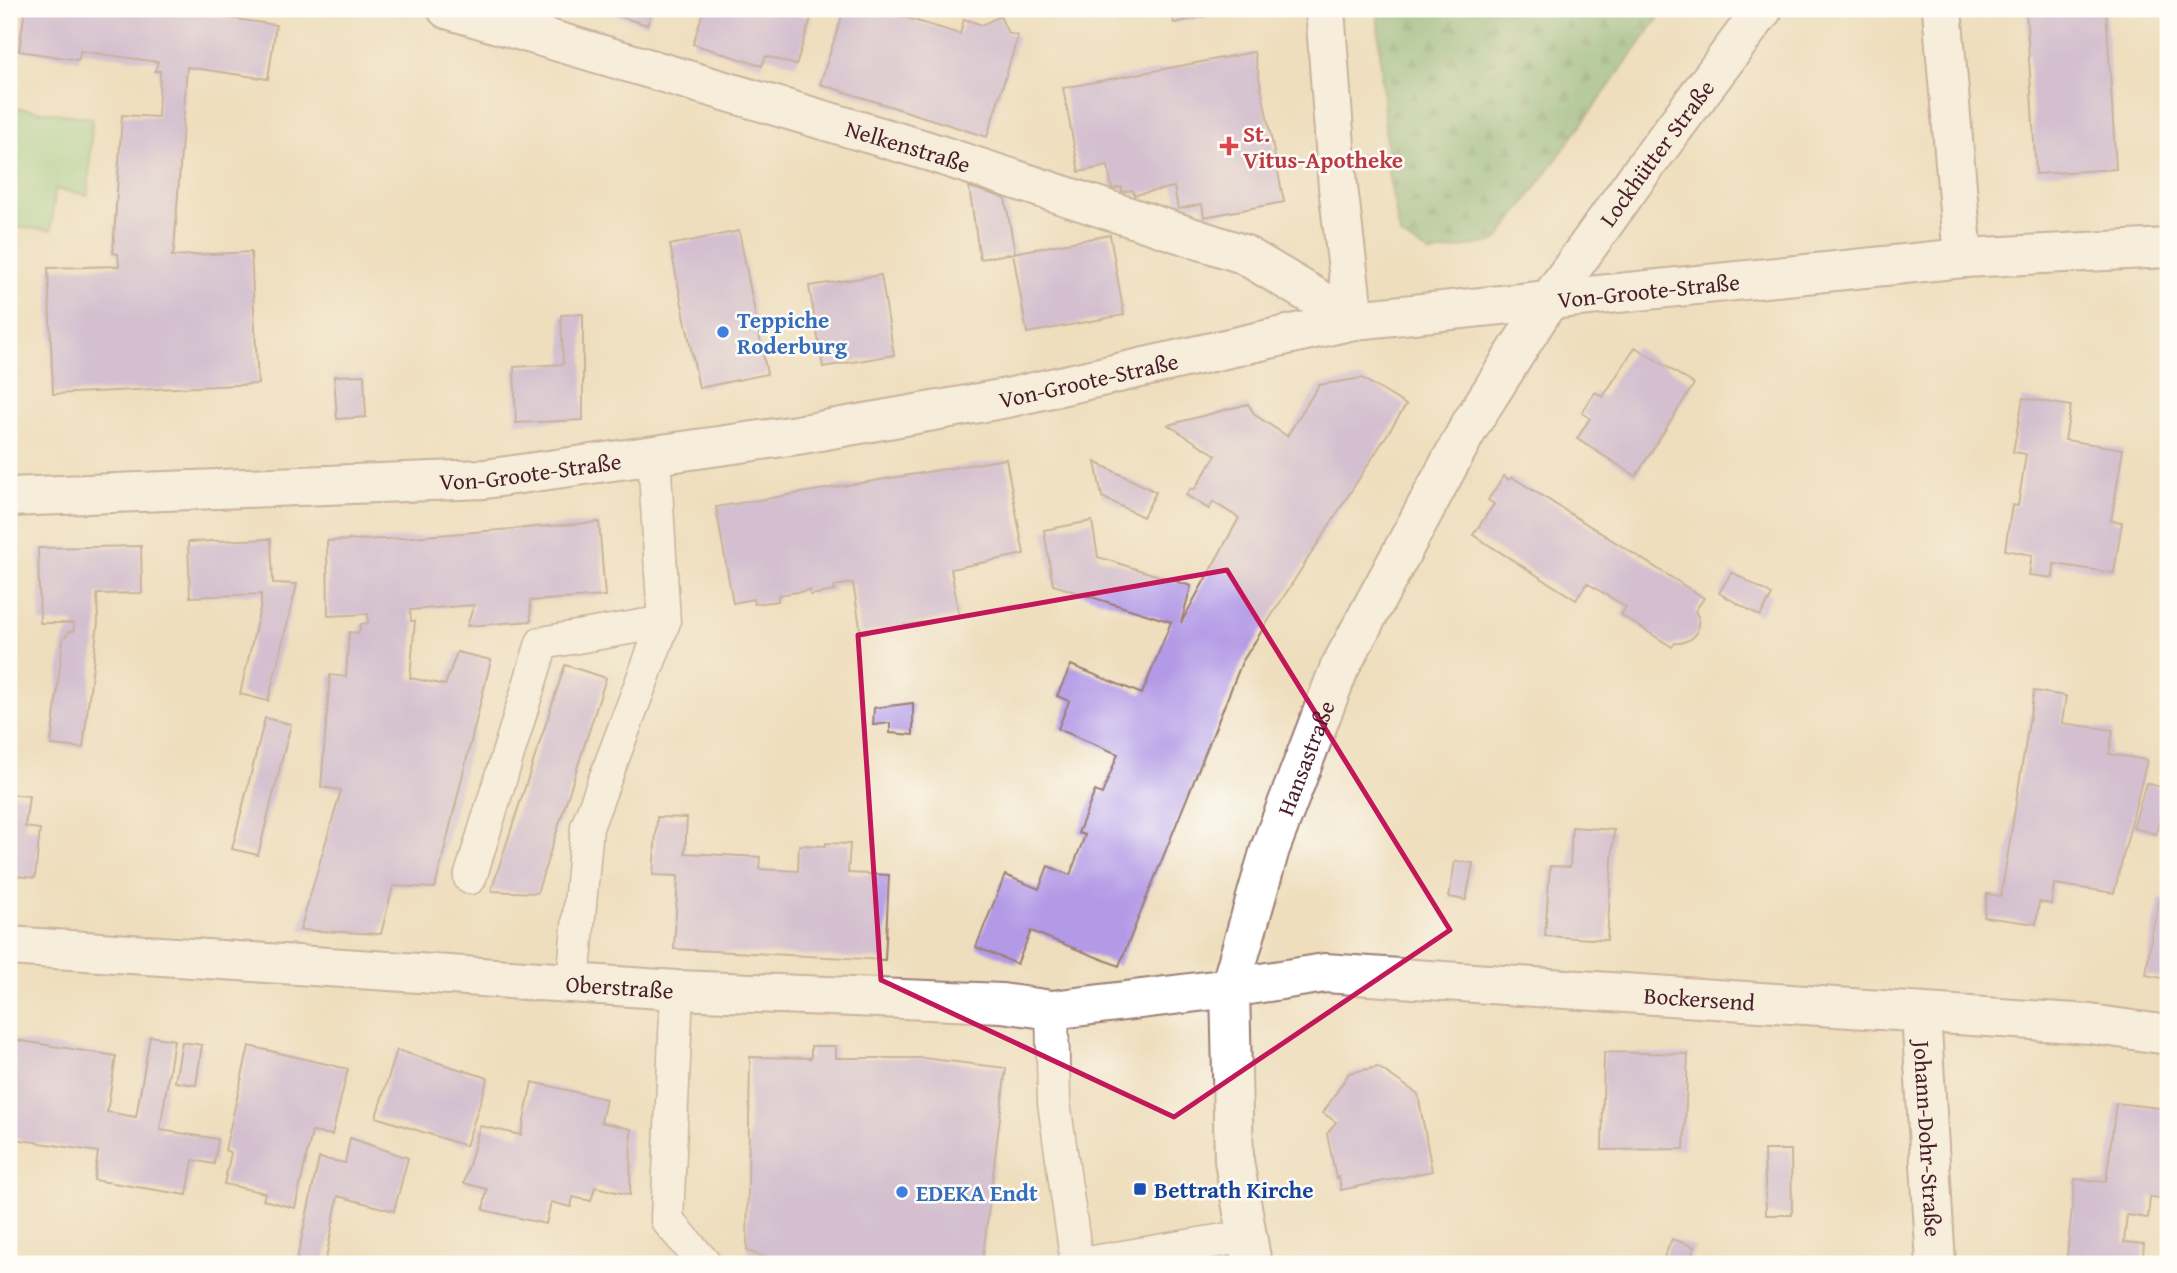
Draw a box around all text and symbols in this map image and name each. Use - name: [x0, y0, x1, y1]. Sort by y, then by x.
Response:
- street label: Lockhütter Straße: [1591, 72, 1721, 233]
- street label: Nelkenstraße: [842, 111, 975, 180]
- place label: St. Vitus-Apotheke: [1243, 117, 1403, 176]
- marker: St. Vitus-Apotheke: [1221, 138, 1237, 154]
- street label: Von-Groote-Straße: [1556, 264, 1741, 316]
- place label: Teppiche Roderburg: [737, 303, 848, 362]
- marker: Teppiche Roderburg: [715, 324, 731, 340]
- street label: Von-Groote-Straße: [996, 344, 1181, 416]
- street label: Von-Groote-Straße: [439, 444, 623, 497]
- street label: Hansastraße: [1268, 695, 1342, 820]
- street label: Oberstraße: [565, 966, 675, 1006]
- street label: Bockersend: [1643, 978, 1757, 1018]
- street label: Johann-Dohr-Straße: [1906, 1037, 1951, 1238]
- place label: Bettrath Kirche: [1154, 1173, 1313, 1206]
- place label: EDEKA Endt: [916, 1176, 1038, 1209]
- marker: Bettrath Kirche: [1132, 1181, 1148, 1197]
- marker: EDEKA Endt: [894, 1184, 910, 1200]

